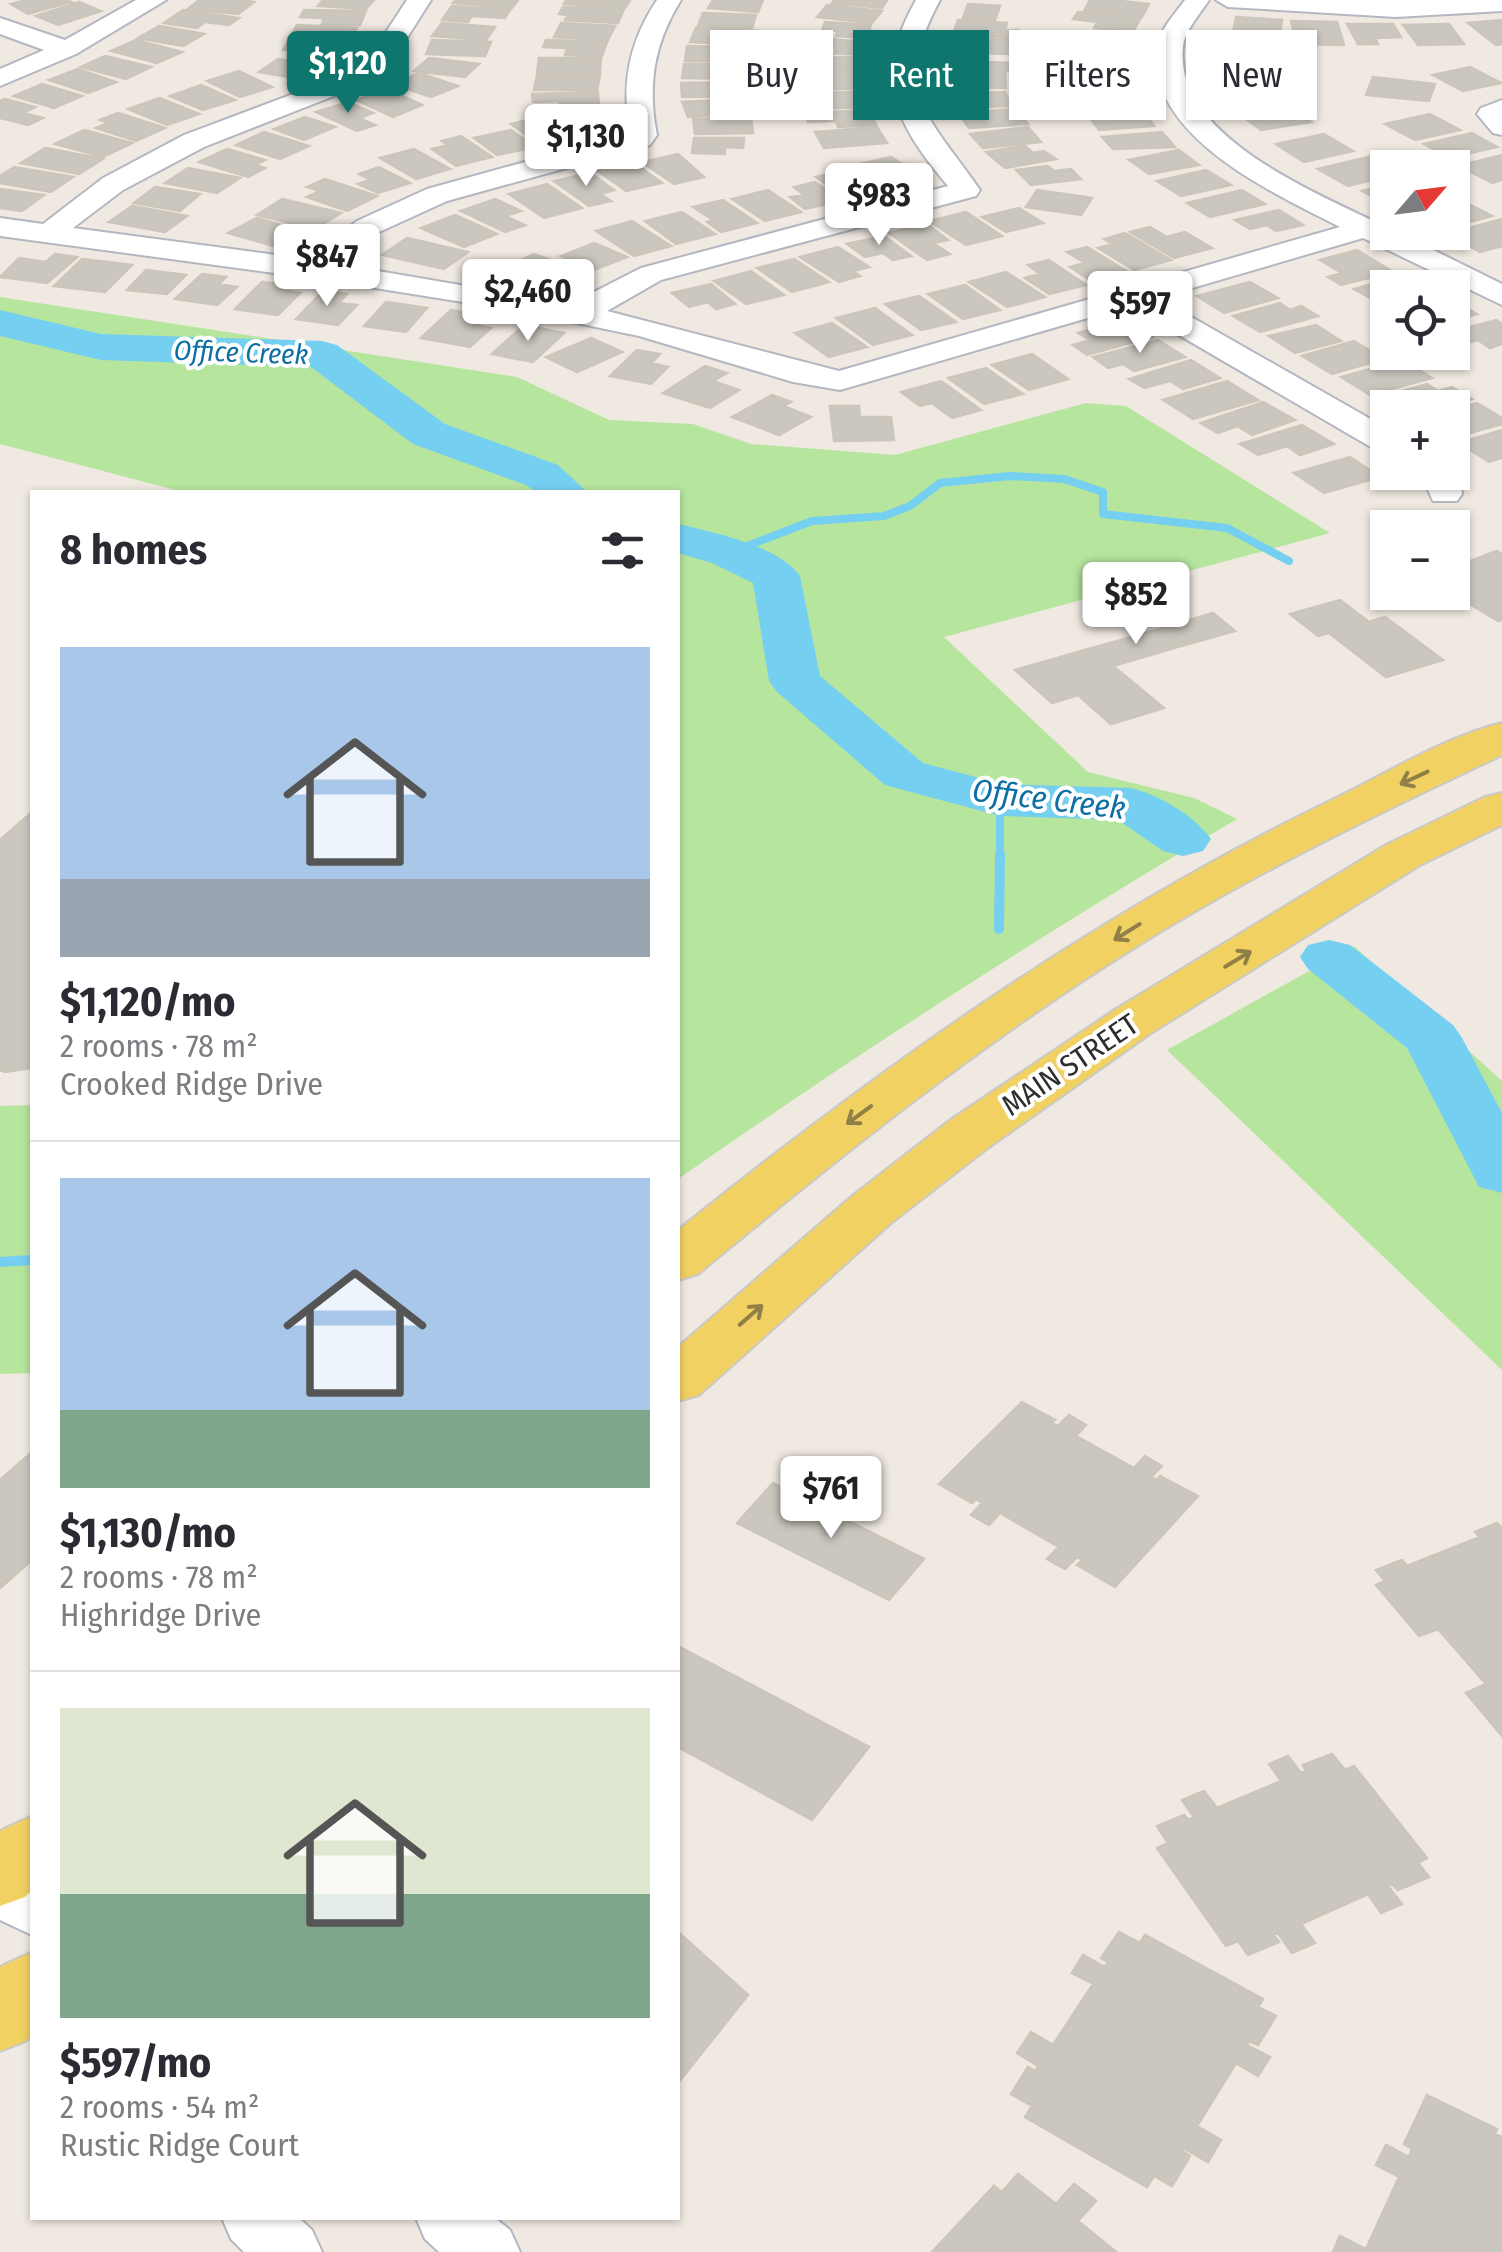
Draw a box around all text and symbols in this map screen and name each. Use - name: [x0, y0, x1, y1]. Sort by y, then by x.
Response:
- chip: Buy: [710, 30, 833, 120]
- chip: Rent: [853, 30, 989, 120]
- chip: Filters: [1009, 30, 1166, 120]
- chip: New: [1186, 30, 1317, 120]
- pin: $1,120: [267, 31, 429, 116]
- text: $1,120: [309, 44, 387, 82]
- pin: $1,130: [505, 104, 667, 189]
- text: $1,130: [547, 117, 625, 155]
- north arrow: [1370, 150, 1470, 250]
- map controls: [1370, 150, 1470, 610]
- pin: $983: [820, 163, 938, 248]
- text: $983: [847, 176, 911, 214]
- pin: $847: [268, 224, 386, 309]
- text: $847: [296, 237, 358, 275]
- pin: $2,460: [447, 259, 609, 344]
- button: locate: [1370, 270, 1470, 370]
- pin: $597: [1081, 271, 1199, 356]
- text: $2,460: [484, 272, 572, 310]
- text: $597: [1109, 284, 1171, 322]
- water label: Office Creek: [173, 334, 309, 371]
- button: +: [1370, 390, 1470, 490]
- button: −: [1370, 510, 1470, 610]
- icon: filters: [595, 523, 650, 578]
- text: 8 homes: [60, 525, 207, 575]
- pin: $852: [1077, 562, 1195, 647]
- text: $852: [1105, 575, 1167, 613]
- icon: home: [265, 712, 445, 892]
- one-way arrow: [1399, 769, 1429, 788]
- water label: Office Creek: [970, 771, 1128, 827]
- one-way arrow: [1114, 921, 1142, 942]
- one-way arrow: [1223, 949, 1252, 969]
- text: $1,120/mo: [60, 977, 235, 1027]
- street label: MAIN STREET: [995, 1006, 1145, 1124]
- text: 2 rooms · 78 m²: [60, 1027, 258, 1065]
- text: Crooked Ridge Drive: [60, 1065, 323, 1103]
- one-way arrow: [846, 1104, 873, 1125]
- icon: home: [265, 1243, 445, 1423]
- one-way arrow: [738, 1304, 763, 1327]
- pin: $761: [772, 1456, 890, 1541]
- text: $761: [802, 1469, 860, 1507]
- text: $1,130/mo: [60, 1508, 236, 1558]
- text: 2 rooms · 78 m²: [60, 1558, 258, 1596]
- text: Highridge Drive: [60, 1596, 261, 1634]
- icon: home: [265, 1773, 445, 1953]
- text: $597/mo: [60, 2038, 211, 2088]
- text: 2 rooms · 54 m²: [60, 2088, 259, 2126]
- text: Rustic Ridge Court: [60, 2126, 299, 2164]

